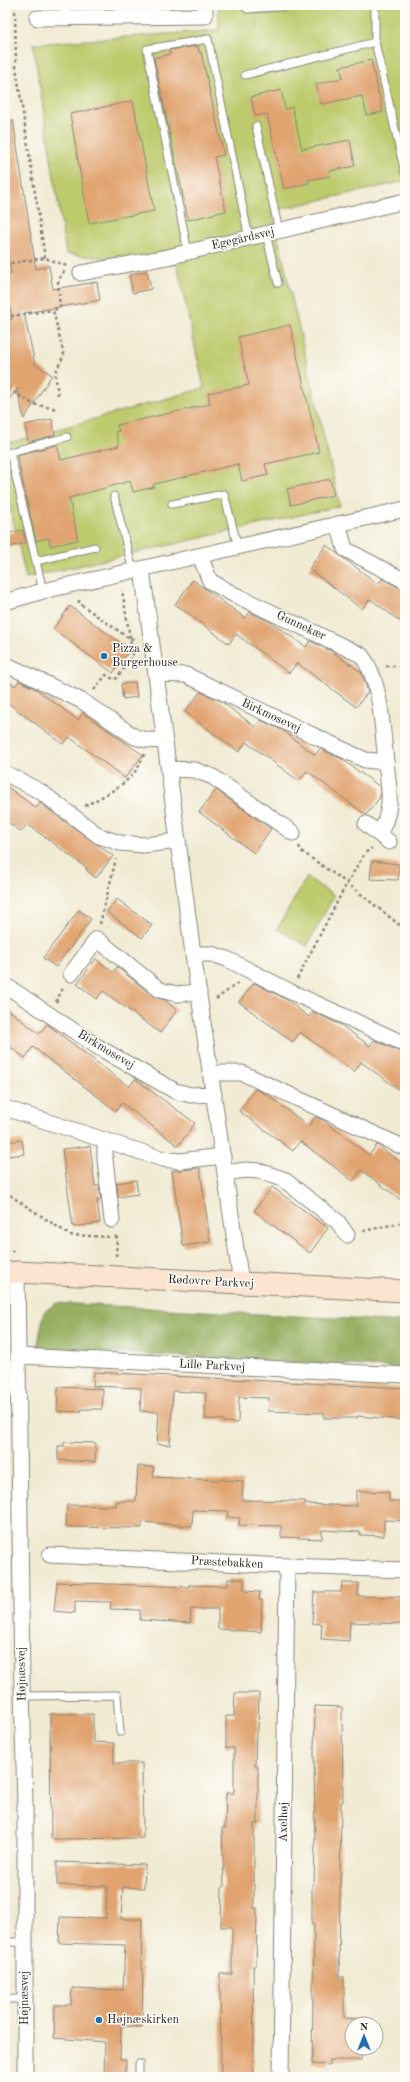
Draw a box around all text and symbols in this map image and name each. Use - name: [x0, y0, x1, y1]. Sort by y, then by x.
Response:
- street label: Egegårdsvej: [210, 226, 276, 252]
- street label: Gunnekær: [274, 609, 328, 643]
- place label: Pizza & Burgerhouse: [112, 643, 179, 669]
- marker: Pizza & Burgerhouse: [99, 651, 109, 661]
- street label: Birkmosevej: [239, 697, 303, 735]
- street label: Birkmosevej: [75, 1028, 137, 1072]
- street label: Rødovre Parkvej: [168, 1274, 254, 1290]
- street label: Lille Parkvej: [178, 1358, 246, 1374]
- street label: Præstebakken: [190, 1555, 264, 1571]
- street label: Højnæsvej: [16, 1647, 28, 1701]
- street label: Axelhøj: [278, 1802, 290, 1842]
- street label: Højnæsvej: [19, 1971, 31, 2025]
- place label: Højnæskirken: [107, 2014, 179, 2026]
- marker: Højnæskirken: [94, 2015, 104, 2025]
- north arrow: [344, 2016, 384, 2056]
- text: N: [360, 2022, 369, 2033]

